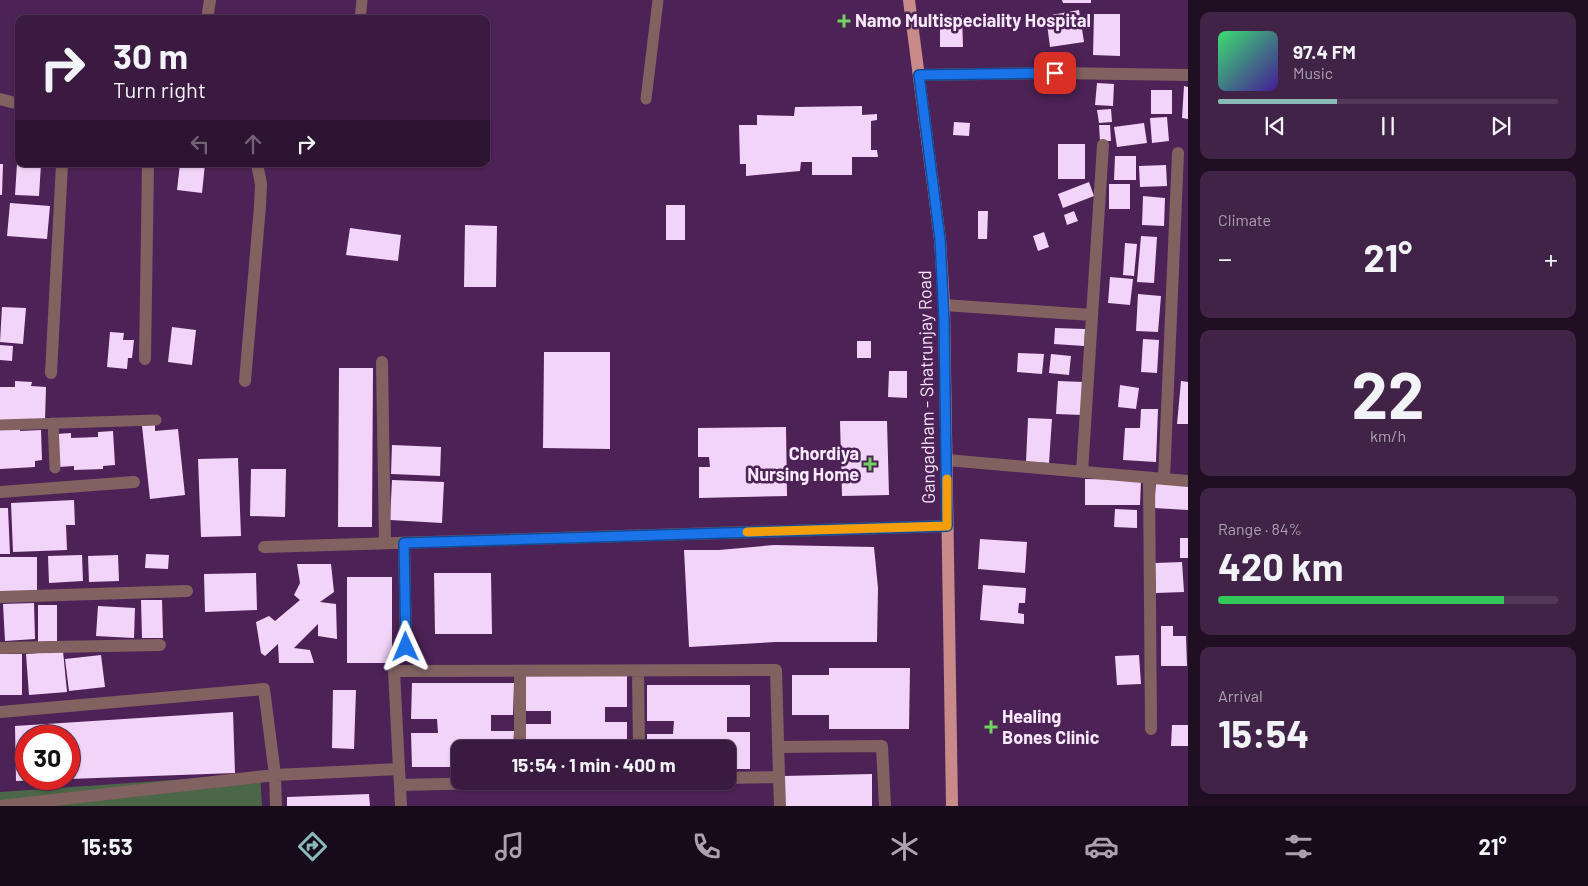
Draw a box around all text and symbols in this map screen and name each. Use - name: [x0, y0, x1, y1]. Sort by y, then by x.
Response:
- place label: Namo Multispeciality Hospital: [855, 9, 1091, 31]
- marker: Namo Multispeciality Hospital: [837, 14, 851, 28]
- text: 30 m: [113, 34, 188, 76]
- icon: right: [30, 35, 95, 100]
- text: 97.4 FM: [1293, 40, 1356, 63]
- pin: [1034, 52, 1076, 94]
- icon: arrive: [1041, 59, 1069, 87]
- text: Music: [1293, 63, 1333, 82]
- text: Turn right: [113, 76, 206, 102]
- icon: previous: [1261, 112, 1289, 140]
- icon: pause: [1374, 112, 1402, 140]
- icon: next: [1487, 112, 1515, 140]
- icon: left: [186, 130, 214, 158]
- icon: ahead: [239, 130, 267, 158]
- icon: right: [292, 130, 320, 158]
- text: Climate: [1218, 210, 1271, 229]
- text: 21°: [1364, 234, 1412, 280]
- text: −: [1218, 241, 1232, 275]
- text: +: [1544, 241, 1558, 275]
- street label: Gangadham - Shatrunjay Road: [913, 270, 939, 504]
- text: 22: [1352, 354, 1424, 432]
- text: km/h: [1370, 426, 1406, 445]
- place label: Chordiya Nursing Home: [747, 442, 859, 485]
- marker: Chordiya Nursing Home: [863, 457, 877, 471]
- text: Range · 84%: [1218, 519, 1302, 538]
- text: 420 km: [1218, 543, 1344, 589]
- position arrow: [379, 620, 431, 672]
- text: Arrival: [1218, 686, 1263, 705]
- place label: Healing Bones Clinic: [1002, 705, 1100, 748]
- text: 15:54: [1218, 710, 1309, 756]
- marker: Healing Bones Clinic: [984, 720, 998, 734]
- speed limit sign: 30: [15, 725, 80, 790]
- text: 15:54 · 1 min · 400 m: [511, 753, 676, 776]
- icon: directions: [295, 829, 330, 864]
- icon: music: [492, 829, 527, 864]
- icon: phone: [689, 829, 724, 864]
- icon: climate: [887, 829, 922, 864]
- icon: car: [1084, 829, 1119, 864]
- icon: filters: [1281, 829, 1316, 864]
- text: 15:53: [81, 833, 133, 859]
- text: 21°: [1479, 833, 1507, 859]

